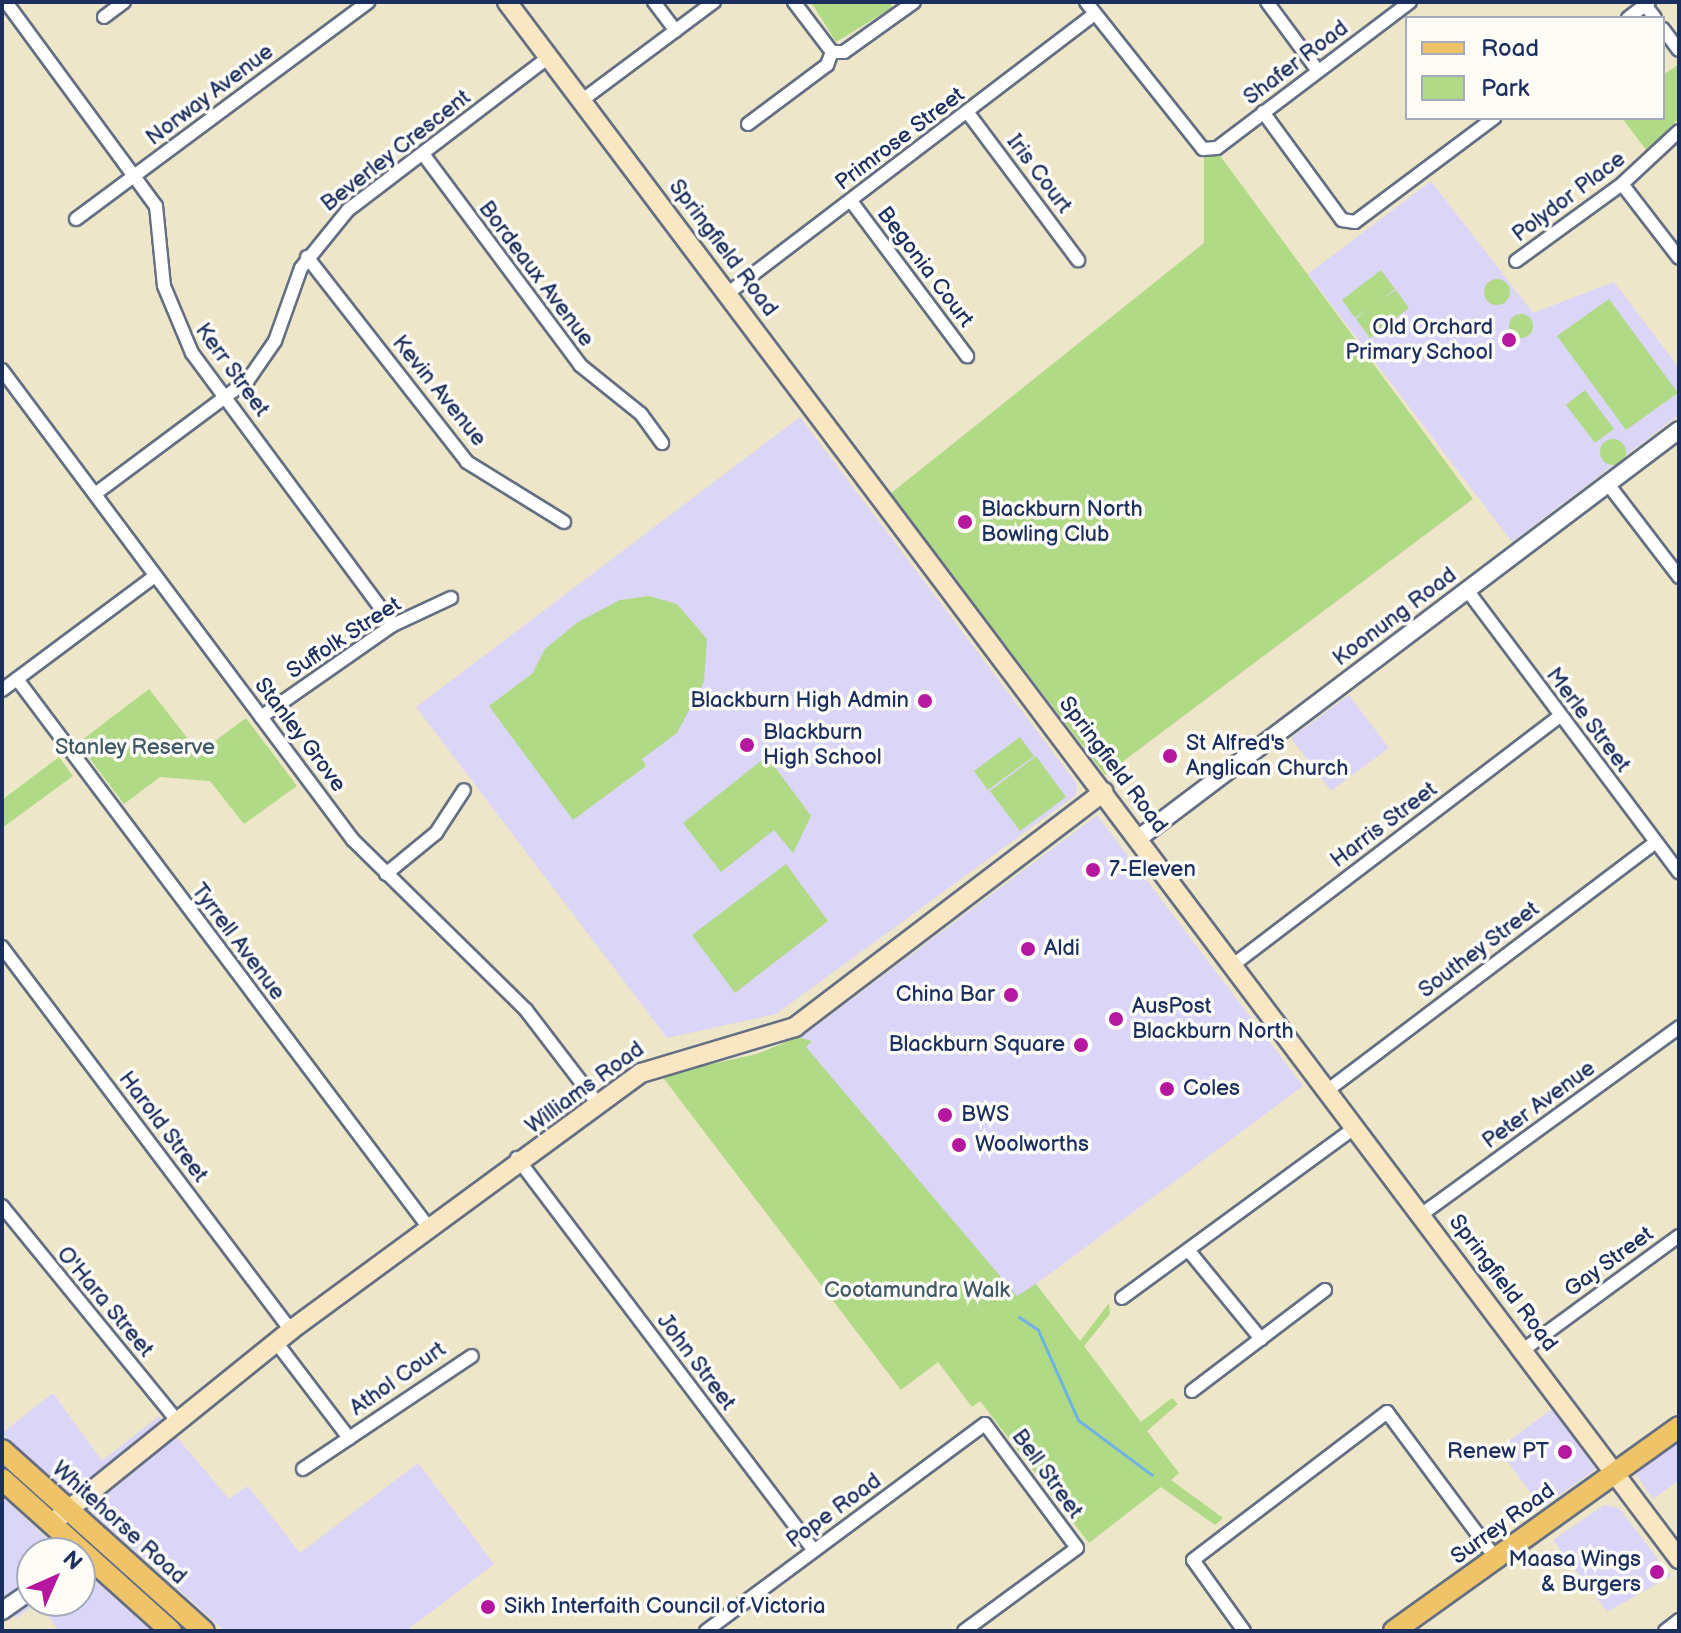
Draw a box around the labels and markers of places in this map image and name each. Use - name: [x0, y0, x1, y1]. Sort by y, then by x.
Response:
- place label: Old Orchard Primary School: [1343, 314, 1493, 366]
- marker: Old Orchard Primary School: [1500, 331, 1518, 349]
- place label: Blackburn North Bowling Club: [981, 496, 1143, 548]
- marker: Blackburn North Bowling Club: [956, 513, 974, 531]
- place label: Blackburn High Admin: [690, 688, 909, 714]
- marker: Blackburn High Admin: [916, 692, 934, 710]
- place label: Blackburn High School: [763, 719, 882, 770]
- place label: St Alfred's Anglican Church: [1186, 730, 1348, 782]
- marker: Blackburn High School: [738, 736, 756, 754]
- marker: St Alfred's Anglican Church: [1161, 747, 1179, 765]
- place label: 7-Eleven: [1109, 857, 1196, 883]
- marker: 7-Eleven: [1084, 861, 1102, 879]
- place label: Aldi: [1044, 936, 1080, 962]
- marker: Aldi: [1019, 940, 1037, 958]
- place label: China Bar: [896, 982, 995, 1008]
- marker: China Bar: [1002, 986, 1020, 1004]
- place label: AusPost Blackburn North: [1132, 993, 1294, 1044]
- marker: AusPost Blackburn North: [1107, 1010, 1125, 1028]
- place label: Blackburn Square: [888, 1032, 1065, 1058]
- marker: Blackburn Square: [1072, 1036, 1090, 1054]
- place label: Coles: [1183, 1076, 1240, 1102]
- marker: Coles: [1158, 1080, 1176, 1098]
- place label: BWS: [961, 1102, 1009, 1128]
- marker: BWS: [936, 1106, 954, 1124]
- place label: Woolworths: [975, 1132, 1089, 1158]
- marker: Woolworths: [950, 1136, 968, 1154]
- place label: Renew PT: [1447, 1439, 1549, 1465]
- marker: Renew PT: [1556, 1443, 1574, 1461]
- place label: Maasa Wings & Burgers: [1508, 1546, 1641, 1598]
- marker: Maasa Wings & Burgers: [1648, 1563, 1666, 1581]
- place label: Sikh Interfaith Council of Victoria: [504, 1594, 826, 1620]
- marker: Sikh Interfaith Council of Victoria: [479, 1598, 497, 1616]

